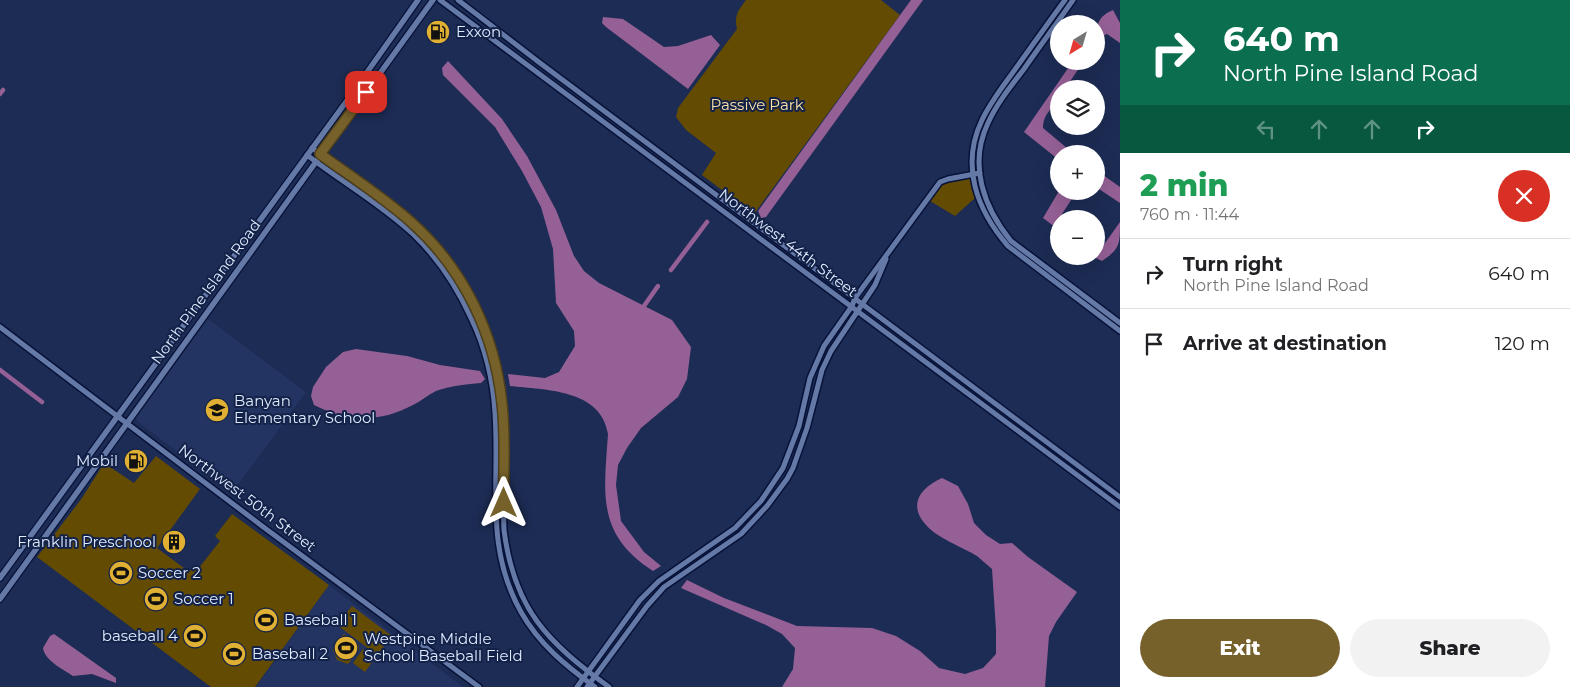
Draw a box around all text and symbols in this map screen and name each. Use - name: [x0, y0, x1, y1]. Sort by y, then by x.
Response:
- north arrow: [1050, 15, 1105, 70]
- map controls: [1050, 15, 1105, 265]
- text: 640 m: [1223, 17, 1340, 60]
- fuel station icon: Exxon: [425, 19, 451, 45]
- icon: right: [1140, 20, 1205, 85]
- place label: Exxon: [456, 22, 501, 41]
- text: North Pine Island Road: [1223, 60, 1478, 87]
- pin: [345, 71, 387, 113]
- icon: arrive: [352, 78, 380, 106]
- button: layers: [1050, 80, 1105, 135]
- park label: Passive Park: [710, 95, 804, 114]
- icon: left: [1252, 115, 1280, 143]
- icon: ahead: [1305, 115, 1333, 143]
- icon: ahead: [1358, 115, 1386, 143]
- icon: right: [1411, 115, 1439, 143]
- button: +: [1050, 145, 1105, 200]
- text: 2 min: [1140, 167, 1228, 204]
- button: close: [1498, 170, 1550, 222]
- street label: Northwest 44th Street: [715, 184, 861, 301]
- text: 760 m · 11:44: [1140, 205, 1239, 224]
- button: −: [1050, 210, 1105, 265]
- street label: North Pine Island Road: [147, 216, 264, 368]
- text: Turn right: [1183, 253, 1283, 276]
- icon: right: [1140, 260, 1168, 288]
- text: 640 m: [1488, 262, 1550, 285]
- text: North Pine Island Road: [1183, 276, 1369, 295]
- icon: arrive: [1140, 330, 1168, 358]
- text: Arrive at destination: [1183, 332, 1387, 355]
- text: 120 m: [1495, 332, 1550, 355]
- place label: Banyan Elementary School: [234, 391, 375, 427]
- school or university icon: Banyan Elementary School: [204, 397, 230, 423]
- street label: Northwest 50th Street: [175, 440, 320, 556]
- fuel station icon: Mobil: [123, 448, 149, 474]
- place label: Mobil: [76, 451, 118, 470]
- position arrow: [477, 476, 529, 528]
- building icon: Franklin Preschool: [161, 529, 187, 555]
- place label: Franklin Preschool: [17, 532, 156, 551]
- sports icon: Soccer 2: [108, 560, 134, 586]
- place label: Soccer 2: [138, 563, 201, 582]
- sports icon: Soccer 1: [143, 586, 169, 612]
- place label: Soccer 1: [174, 589, 234, 608]
- sports icon: Baseball 1: [253, 607, 279, 633]
- place label: Baseball 1: [284, 610, 357, 629]
- button: Exit: [1140, 619, 1340, 677]
- button: Share: [1350, 619, 1550, 677]
- sports icon: baseball 4: [182, 623, 208, 649]
- place label: baseball 4: [102, 626, 178, 645]
- place label: Westpine Middle School Baseball Field: [364, 629, 523, 665]
- sports icon: Westpine Middle School Baseball Field: [333, 635, 359, 661]
- sports icon: Baseball 2: [221, 641, 247, 667]
- place label: Baseball 2: [252, 644, 328, 663]

